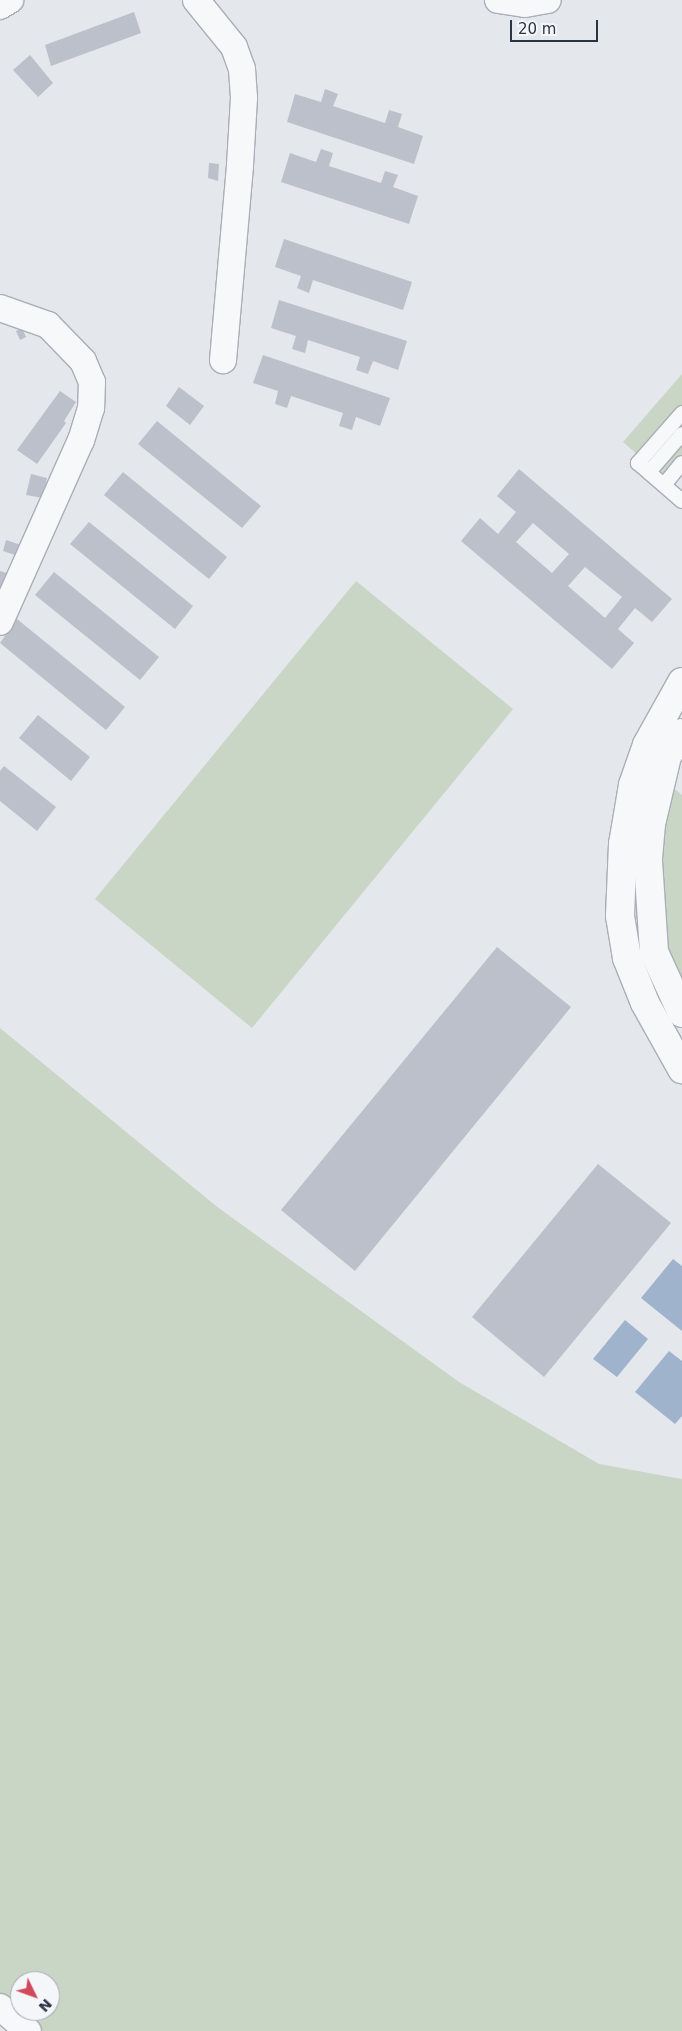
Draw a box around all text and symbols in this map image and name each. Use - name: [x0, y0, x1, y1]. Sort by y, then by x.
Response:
- scale bar: [512, 10, 600, 42]
- text: 20 m: [518, 20, 556, 38]
- north arrow: [10, 1971, 60, 2021]
- text: N: [36, 1996, 55, 2015]

